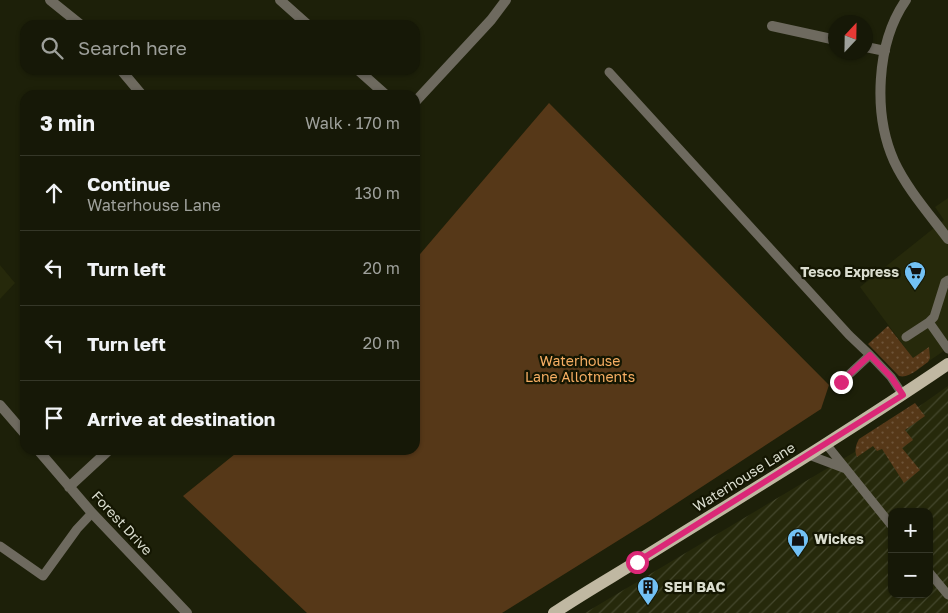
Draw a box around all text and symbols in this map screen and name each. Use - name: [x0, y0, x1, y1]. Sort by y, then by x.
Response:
- north arrow: [828, 15, 873, 60]
- search box: [20, 20, 420, 75]
- icon: search: [38, 34, 66, 62]
- text: Search here: [78, 36, 187, 59]
- text: 3 min: [40, 110, 95, 136]
- text: Walk · 170 m: [305, 113, 400, 133]
- text: Continue: [87, 172, 170, 195]
- icon: ahead: [40, 179, 68, 207]
- text: 130 m: [355, 183, 400, 203]
- text: Waterhouse Lane: [87, 195, 221, 215]
- icon: left: [40, 254, 68, 282]
- text: Turn left: [87, 257, 166, 280]
- text: 20 m: [363, 258, 400, 278]
- supermarket icon: Tesco Express: [903, 260, 927, 291]
- place label: Tesco Express: [800, 263, 899, 280]
- icon: left: [40, 329, 68, 357]
- text: Turn left: [87, 332, 166, 355]
- text: 20 m: [363, 333, 400, 353]
- park label: Waterhouse Lane Allotments: [525, 352, 635, 385]
- route end: [830, 371, 853, 394]
- icon: arrive: [40, 404, 68, 432]
- text: Arrive at destination: [87, 407, 275, 430]
- street label: Waterhouse Lane: [690, 438, 798, 515]
- street label: Forest Drive: [88, 487, 156, 558]
- map controls: [888, 508, 933, 598]
- button: +: [888, 508, 933, 553]
- shop icon: Wickes: [786, 527, 810, 558]
- place label: Wickes: [814, 530, 864, 547]
- route start: [626, 551, 649, 574]
- button: −: [888, 553, 933, 598]
- building icon: SEH BAC: [636, 575, 660, 606]
- place label: SEH BAC: [664, 578, 726, 595]

